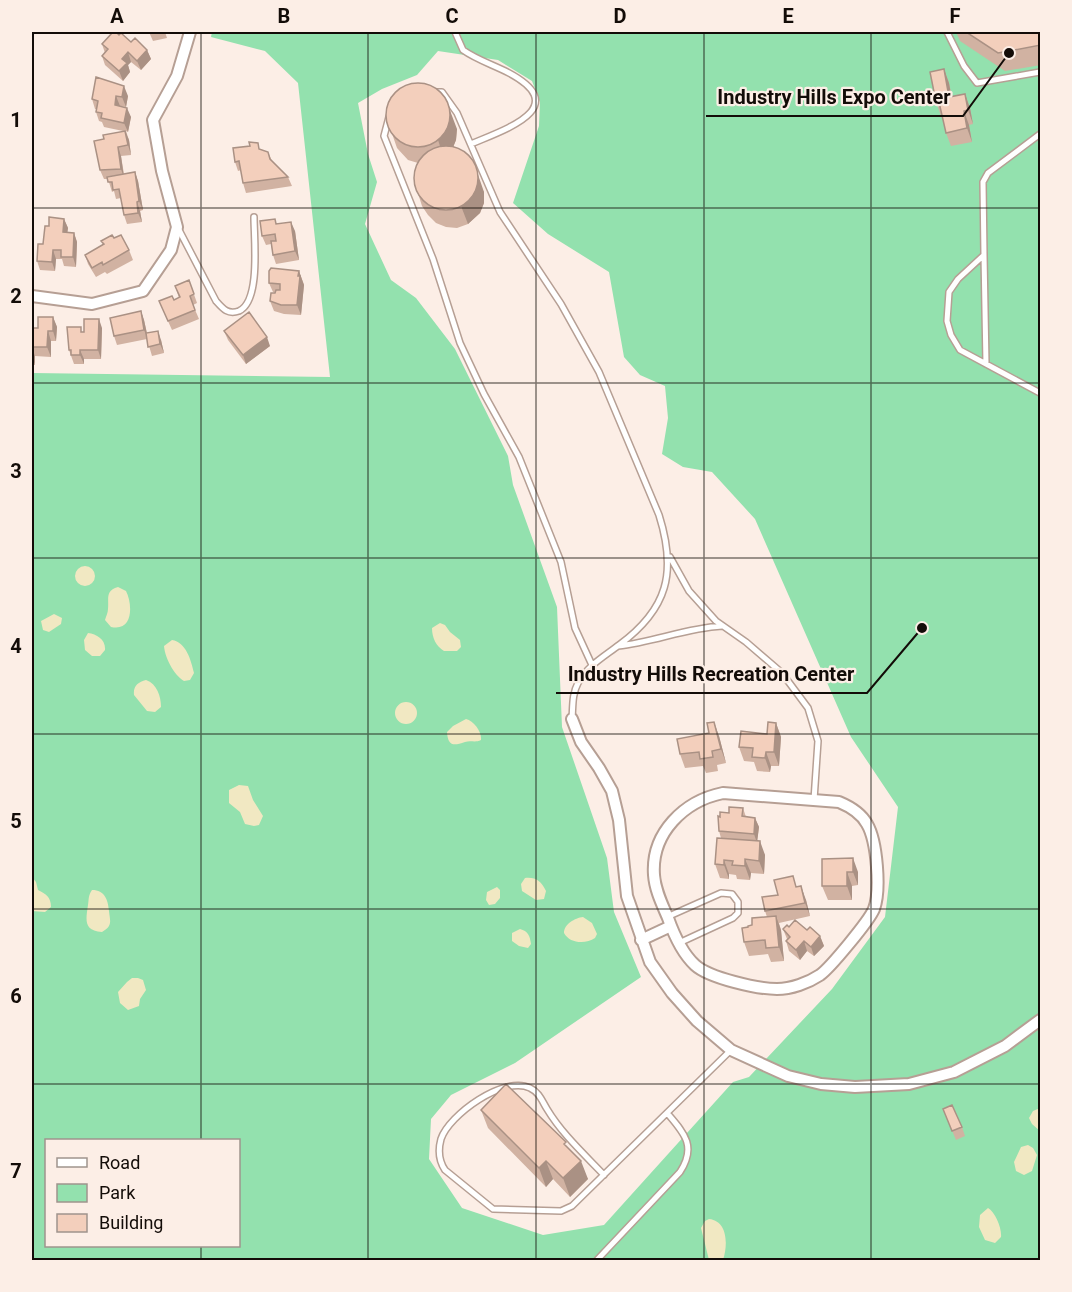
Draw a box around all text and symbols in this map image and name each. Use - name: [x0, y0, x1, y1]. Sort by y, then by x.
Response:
- text: A: [110, 4, 124, 28]
- text: B: [278, 4, 290, 28]
- text: C: [445, 4, 459, 28]
- text: D: [614, 4, 627, 28]
- text: E: [782, 4, 794, 28]
- text: F: [950, 4, 961, 28]
- callout: Industry Hills Expo Center: [706, 78, 963, 116]
- text: Industry Hills Expo Center: [717, 85, 951, 109]
- text: 1: [10, 108, 22, 132]
- text: 2: [10, 284, 22, 308]
- text: 3: [10, 459, 22, 483]
- text: 4: [10, 634, 22, 658]
- callout: Industry Hills Recreation Center: [556, 655, 867, 693]
- text: Industry Hills Recreation Center: [568, 662, 855, 686]
- text: 5: [10, 809, 22, 833]
- text: 6: [10, 984, 22, 1008]
- legend: [45, 1139, 240, 1247]
- text: Road: [99, 1152, 140, 1173]
- text: 7: [10, 1159, 22, 1183]
- text: Park: [99, 1182, 136, 1203]
- text: Building: [99, 1212, 163, 1233]

